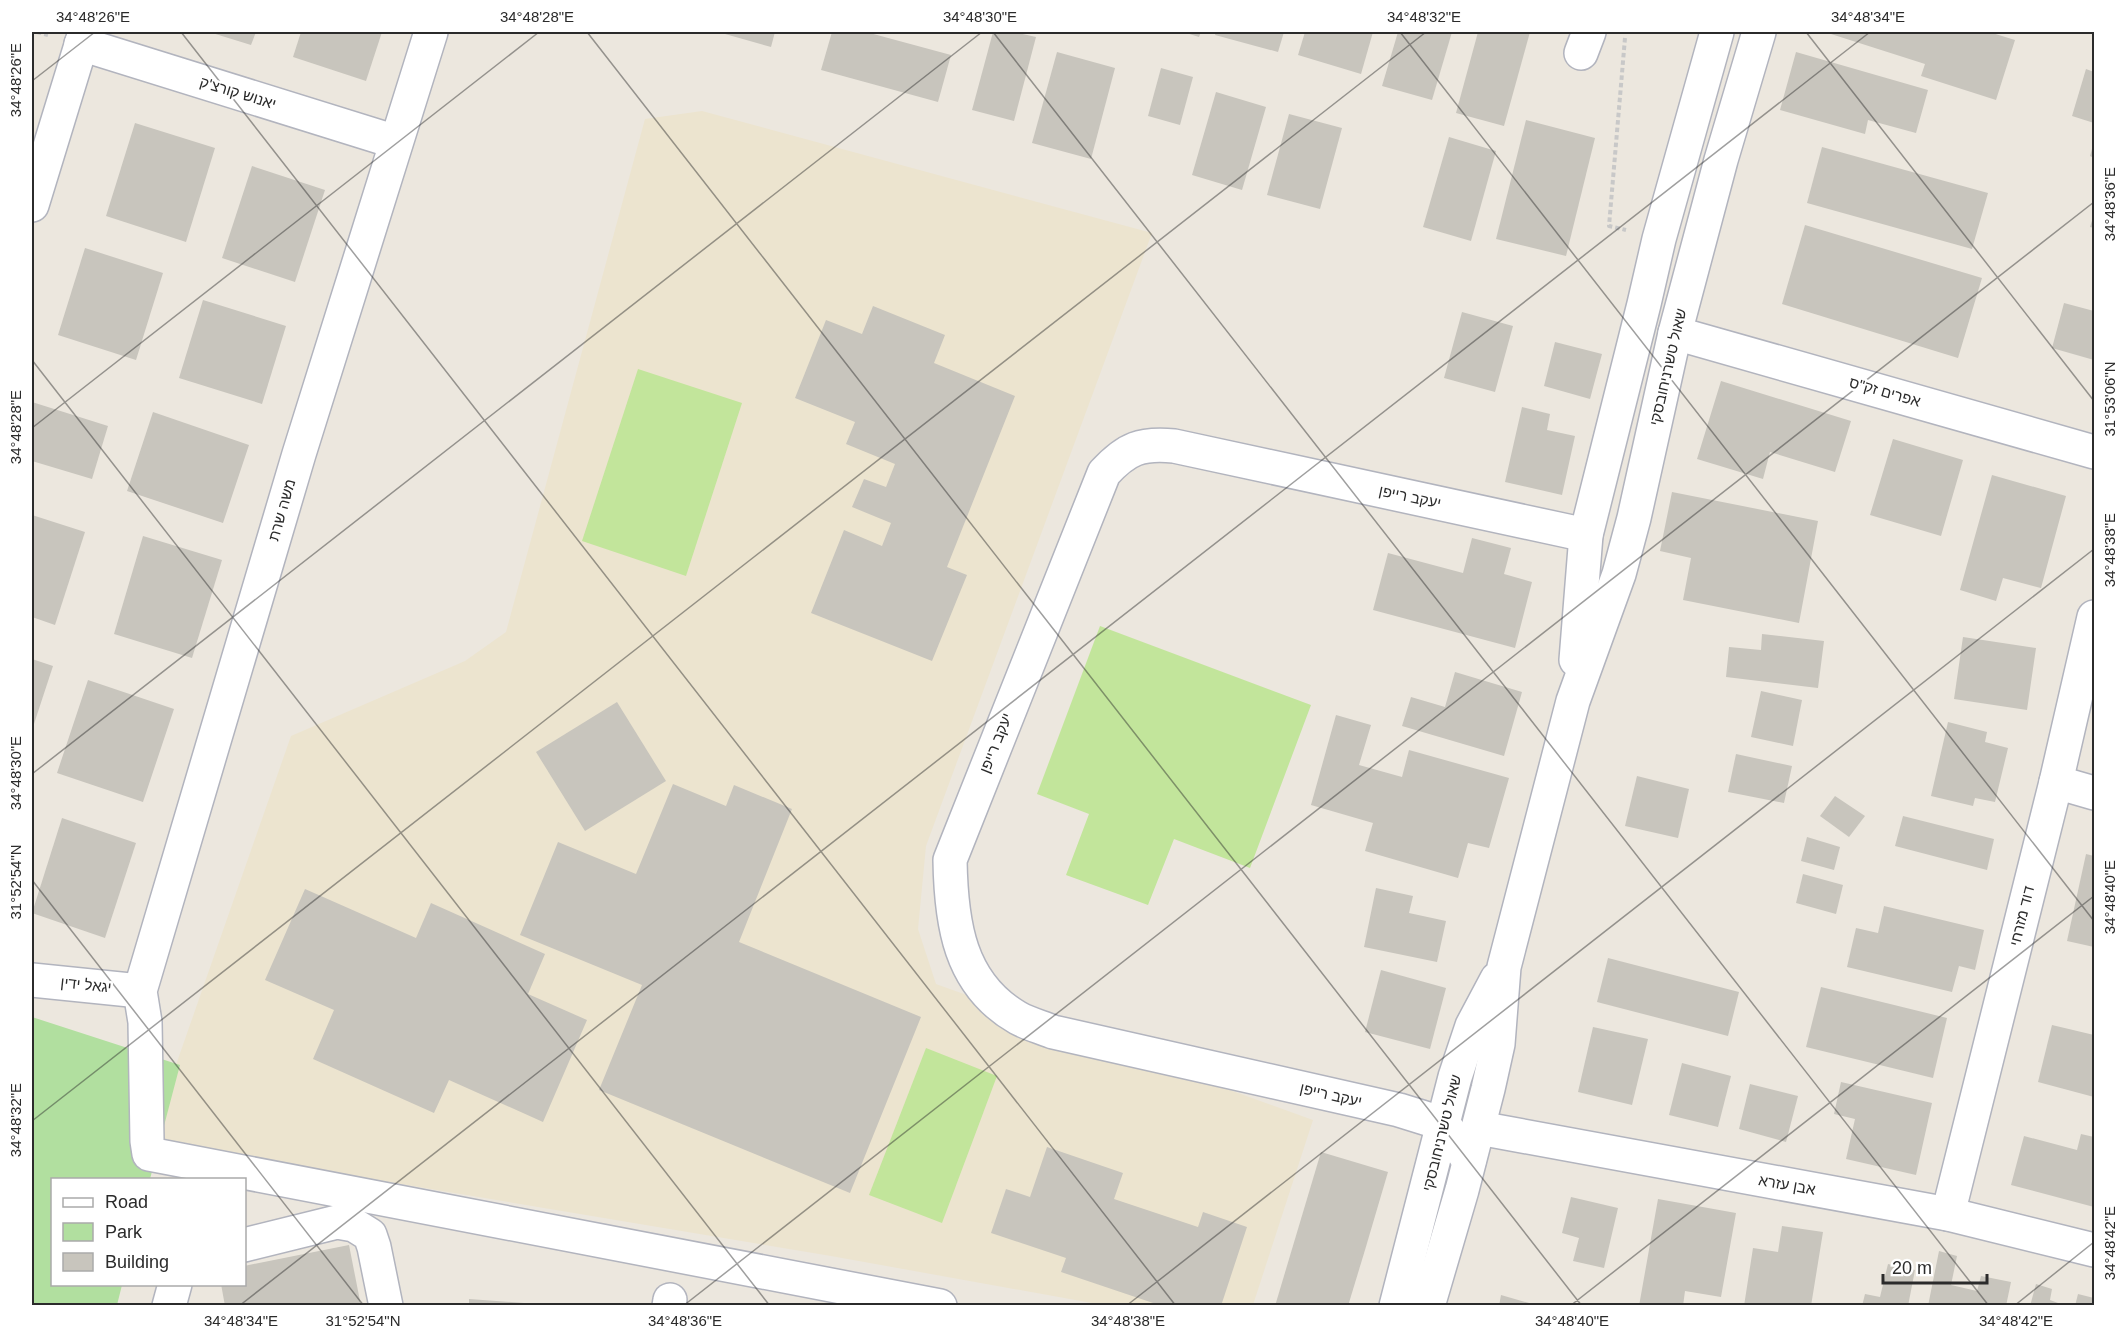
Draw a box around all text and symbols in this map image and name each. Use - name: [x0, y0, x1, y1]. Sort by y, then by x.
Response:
- text: 34°48'26"E: [56, 8, 130, 25]
- text: 34°48'28"E: [500, 8, 574, 25]
- text: 34°48'30"E: [943, 8, 1017, 25]
- text: 34°48'32"E: [1387, 8, 1461, 25]
- text: 34°48'34"E: [1831, 8, 1905, 25]
- text: 34°48'26"E: [7, 43, 24, 117]
- street label: יאנוש קורצ'ק: [198, 73, 278, 112]
- text: 34°48'36"E: [2101, 167, 2118, 241]
- street label: שאול טשרניחובסקי: [1646, 307, 1689, 427]
- text: 31°53'06"N: [2101, 361, 2118, 437]
- street label: אפרים זק"ס: [1848, 373, 1923, 410]
- text: 34°48'28"E: [7, 390, 24, 464]
- street label: משה שרת: [265, 477, 298, 543]
- street label: יעקב רייפן: [1377, 482, 1443, 511]
- text: 34°48'38"E: [2101, 513, 2118, 587]
- street label: יעקב רייפן: [976, 710, 1015, 775]
- text: 34°48'30"E: [7, 736, 24, 810]
- text: 31°52'54"N: [7, 844, 24, 920]
- text: 34°48'40"E: [2101, 860, 2118, 934]
- street label: דוד מזרחי: [2006, 884, 2037, 948]
- street label: יגאל ידין: [60, 973, 112, 996]
- street label: שאול טשרניחובסקי: [1419, 1073, 1464, 1193]
- street label: יעקב רייפן: [1298, 1079, 1364, 1110]
- text: 34°48'32"E: [7, 1083, 24, 1157]
- street label: אבן עזרא: [1757, 1171, 1817, 1198]
- legend: [51, 1178, 246, 1286]
- text: Road: [105, 1192, 148, 1212]
- text: 34°48'42"E: [2101, 1206, 2118, 1280]
- text: Park: [105, 1222, 143, 1242]
- scale bar: [1883, 1247, 1986, 1285]
- text: Building: [105, 1252, 169, 1272]
- text: 20 m: [1892, 1258, 1932, 1278]
- text: 34°48'34"E: [204, 1312, 278, 1329]
- text: 31°52'54"N: [325, 1312, 401, 1329]
- text: 34°48'36"E: [648, 1312, 722, 1329]
- text: 34°48'38"E: [1091, 1312, 1165, 1329]
- text: 34°48'40"E: [1535, 1312, 1609, 1329]
- text: 34°48'42"E: [1979, 1312, 2053, 1329]

